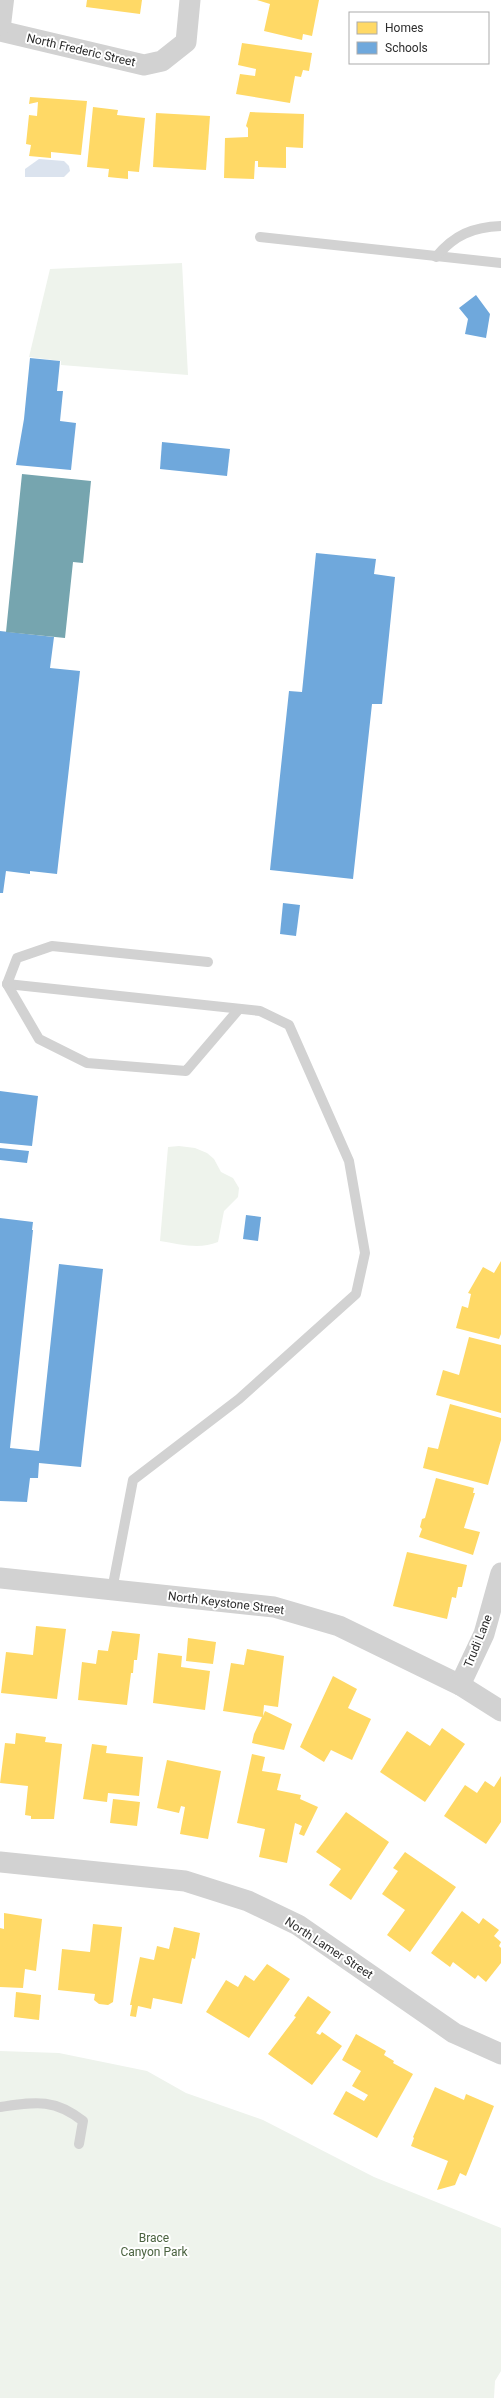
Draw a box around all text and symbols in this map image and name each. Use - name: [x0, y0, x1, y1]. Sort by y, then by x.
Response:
- legend: [349, 12, 489, 64]
- text: Homes: [385, 21, 423, 35]
- street label: North Frederic Street: [25, 31, 137, 69]
- text: Schools: [385, 41, 428, 55]
- street label: North Keystone Street: [167, 1589, 285, 1617]
- street label: Trudi Lane: [461, 1612, 495, 1670]
- street label: North Lamer Street: [282, 1914, 376, 1982]
- park label: Brace Canyon Park: [120, 2231, 189, 2259]

